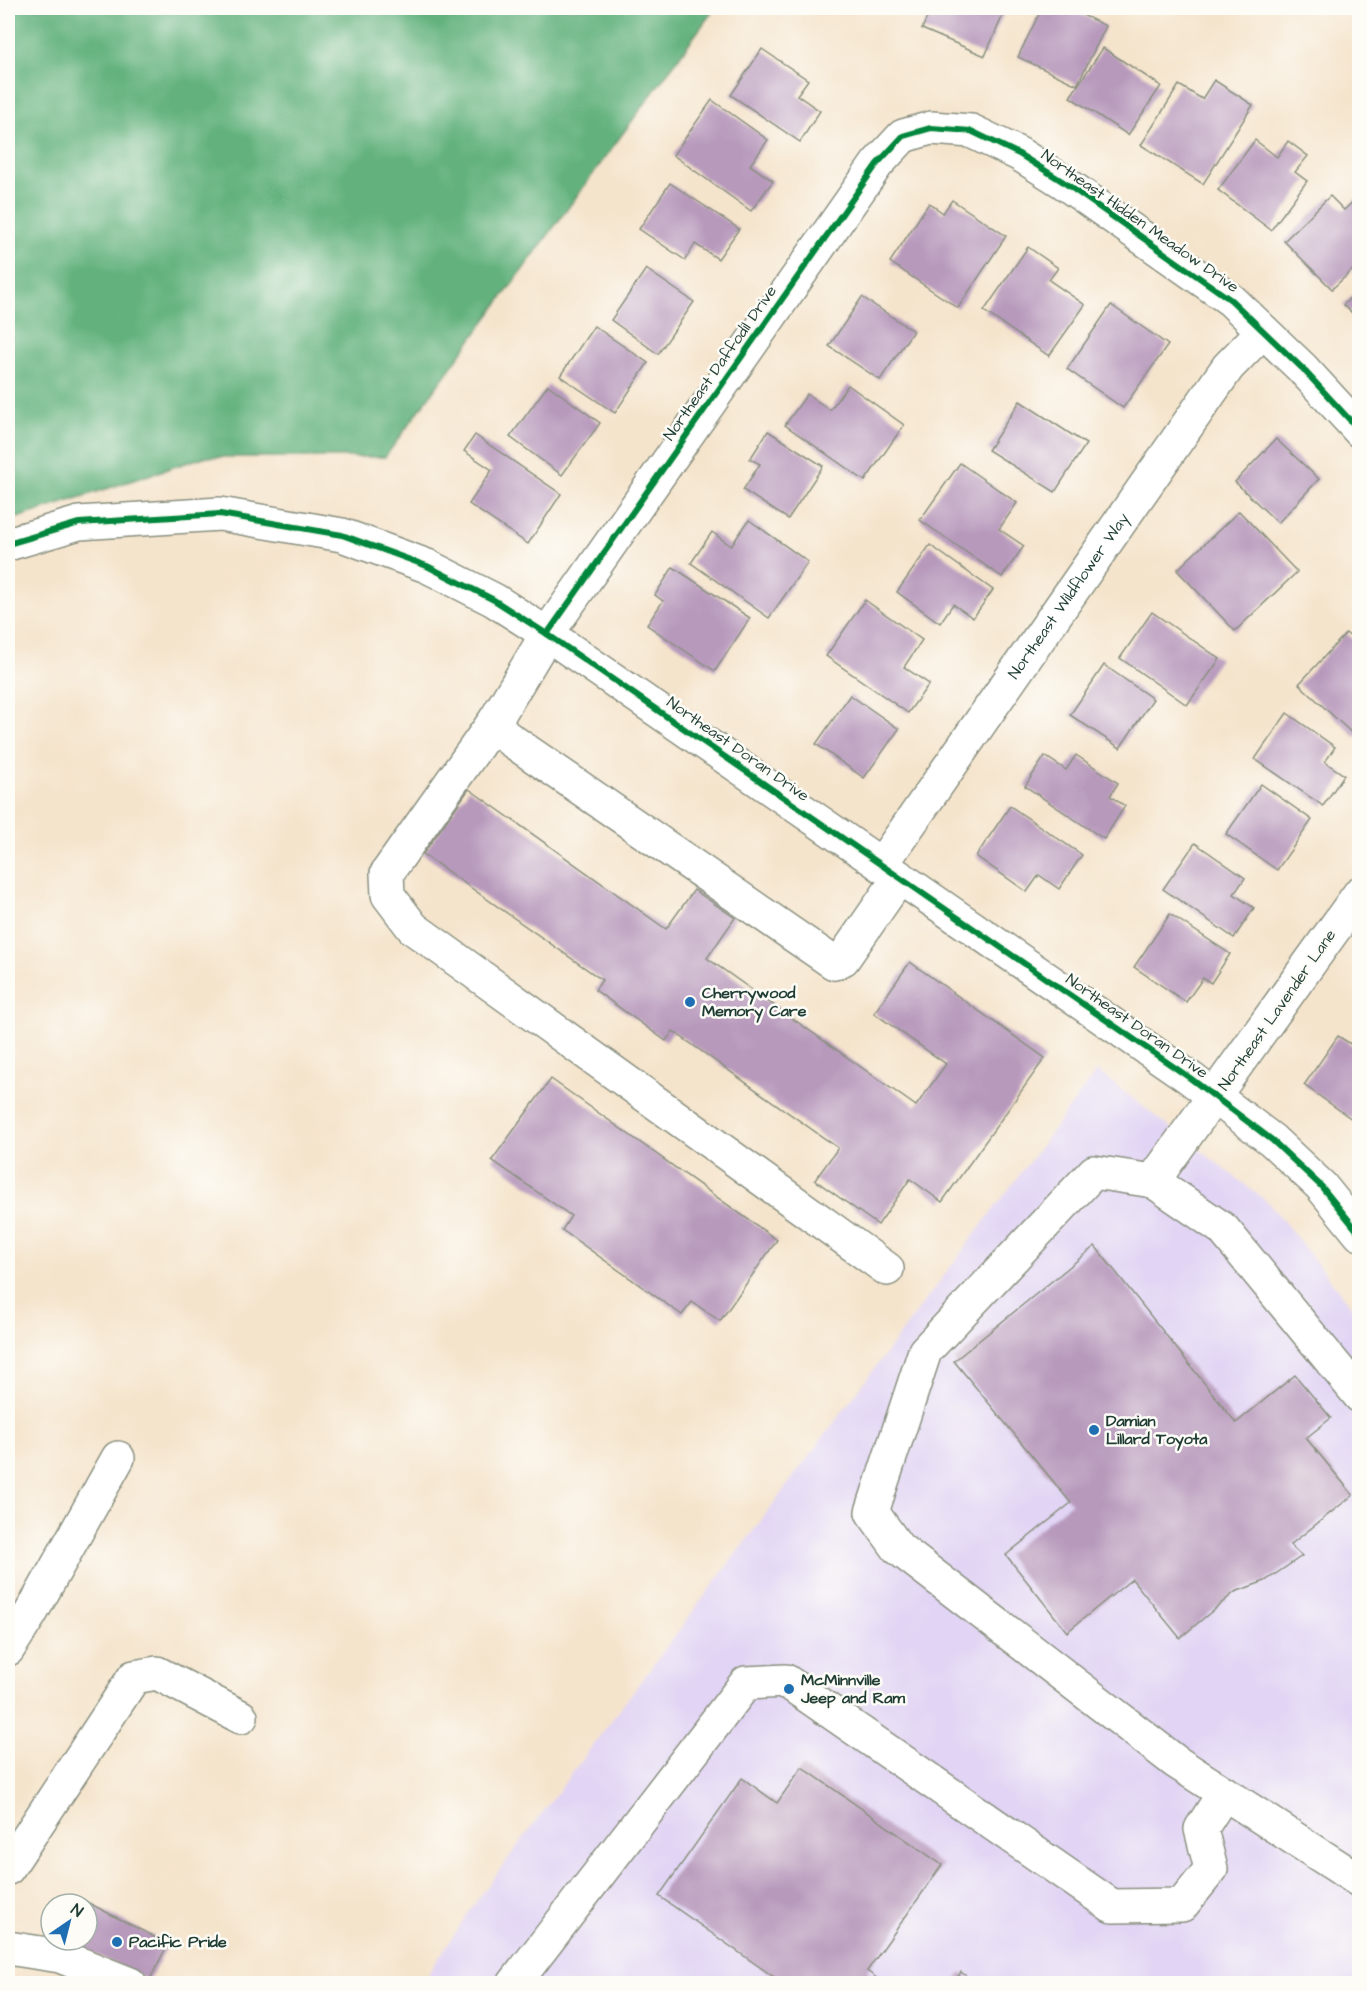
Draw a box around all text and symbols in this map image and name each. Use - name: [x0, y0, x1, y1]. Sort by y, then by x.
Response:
- street label: Northeast Hidden Meadow Drive: [1037, 144, 1244, 298]
- street label: Northeast Daffodil Drive: [658, 281, 782, 445]
- street label: Northeast Wildflower Way: [1003, 508, 1135, 683]
- street label: Northeast Doran Drive: [662, 691, 814, 807]
- street label: Northeast Lavender Lane: [1213, 925, 1341, 1095]
- street label: Northeast Doran Drive: [1061, 968, 1213, 1084]
- place label: Cherrywood Memory Care: [702, 982, 807, 1023]
- marker: Cherrywood Memory Care: [683, 995, 697, 1009]
- place label: Damian Lillard Toyota: [1106, 1410, 1208, 1451]
- marker: Damian Lillard Toyota: [1087, 1423, 1101, 1437]
- place label: McMinnville Jeep and Ram: [800, 1669, 905, 1709]
- marker: McMinnville Jeep and Ram: [782, 1682, 796, 1696]
- north arrow: [39, 1892, 99, 1952]
- text: N: [67, 1899, 87, 1922]
- place label: Pacific Pride: [129, 1931, 227, 1953]
- marker: Pacific Pride: [110, 1935, 124, 1949]

